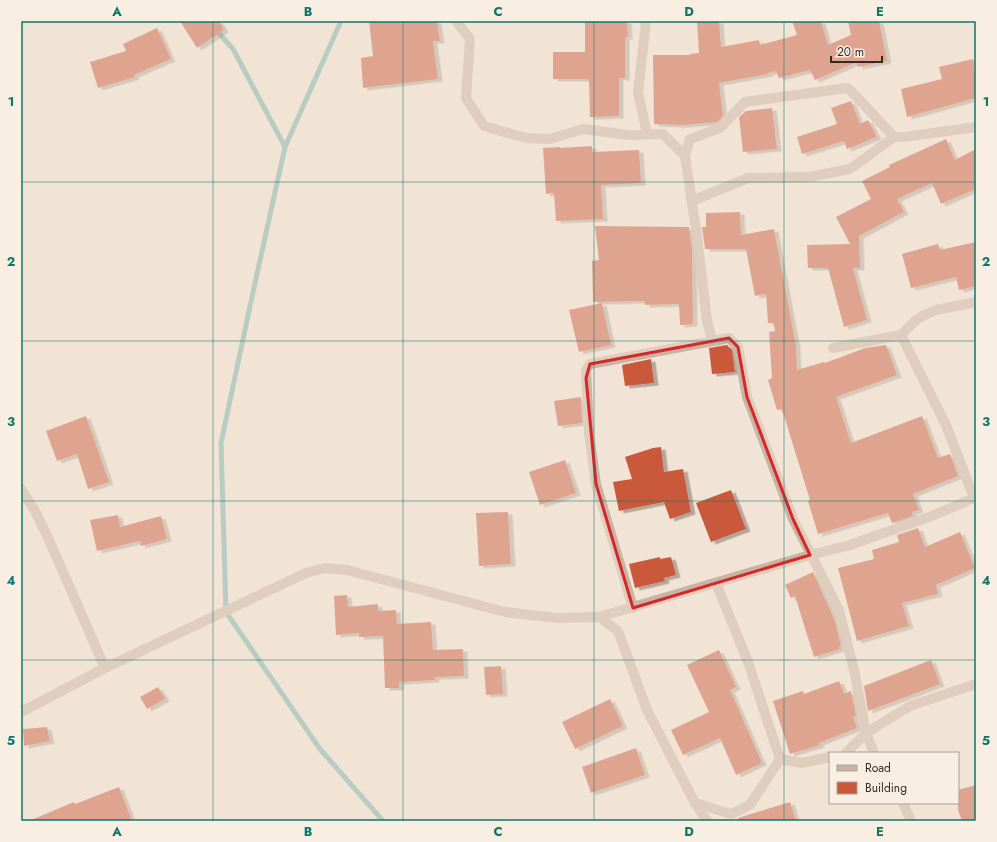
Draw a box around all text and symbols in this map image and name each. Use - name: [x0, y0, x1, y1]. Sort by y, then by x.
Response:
- text: A: [111, 2, 122, 21]
- text: B: [304, 2, 313, 21]
- text: C: [493, 2, 503, 21]
- text: D: [684, 2, 694, 21]
- text: E: [876, 2, 884, 21]
- scale bar: [831, 38, 882, 64]
- text: 20 m: [837, 43, 864, 61]
- text: 1: [8, 92, 14, 111]
- text: 1: [983, 92, 989, 111]
- text: 2: [7, 252, 15, 271]
- text: 2: [982, 252, 990, 271]
- text: 3: [7, 412, 15, 431]
- text: 3: [982, 412, 990, 431]
- text: 4: [6, 571, 16, 590]
- text: 4: [981, 571, 991, 590]
- text: 5: [7, 731, 15, 750]
- text: 5: [982, 731, 990, 750]
- legend: [829, 752, 959, 804]
- text: Road: [865, 759, 891, 777]
- text: Building: [865, 779, 907, 797]
- text: A: [111, 822, 122, 841]
- text: B: [304, 822, 313, 841]
- text: C: [493, 822, 503, 841]
- text: D: [684, 822, 694, 841]
- text: E: [876, 822, 884, 841]

